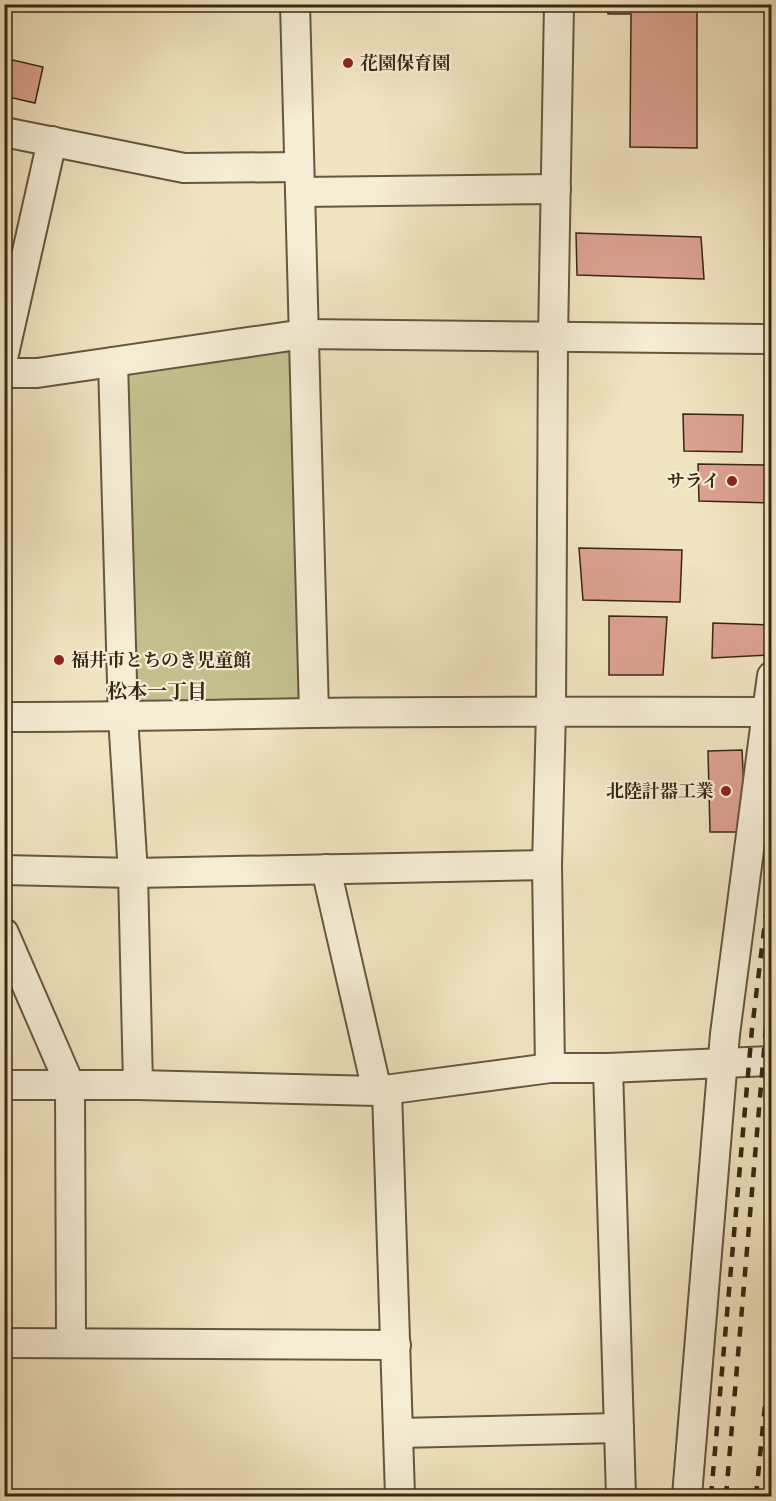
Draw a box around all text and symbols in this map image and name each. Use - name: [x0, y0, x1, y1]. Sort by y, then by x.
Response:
- place label: 花園保育園: [360, 52, 450, 74]
- marker: 花園保育園: [341, 56, 355, 70]
- place label: サライ: [667, 470, 720, 492]
- marker: サライ: [725, 474, 739, 488]
- place label: 福井市とちのき児童館: [71, 649, 251, 671]
- marker: 福井市とちのき児童館: [52, 653, 66, 667]
- district label: 松本一丁目: [107, 679, 207, 703]
- place label: 北陸計器工業: [606, 780, 714, 802]
- marker: 北陸計器工業: [719, 784, 733, 798]

